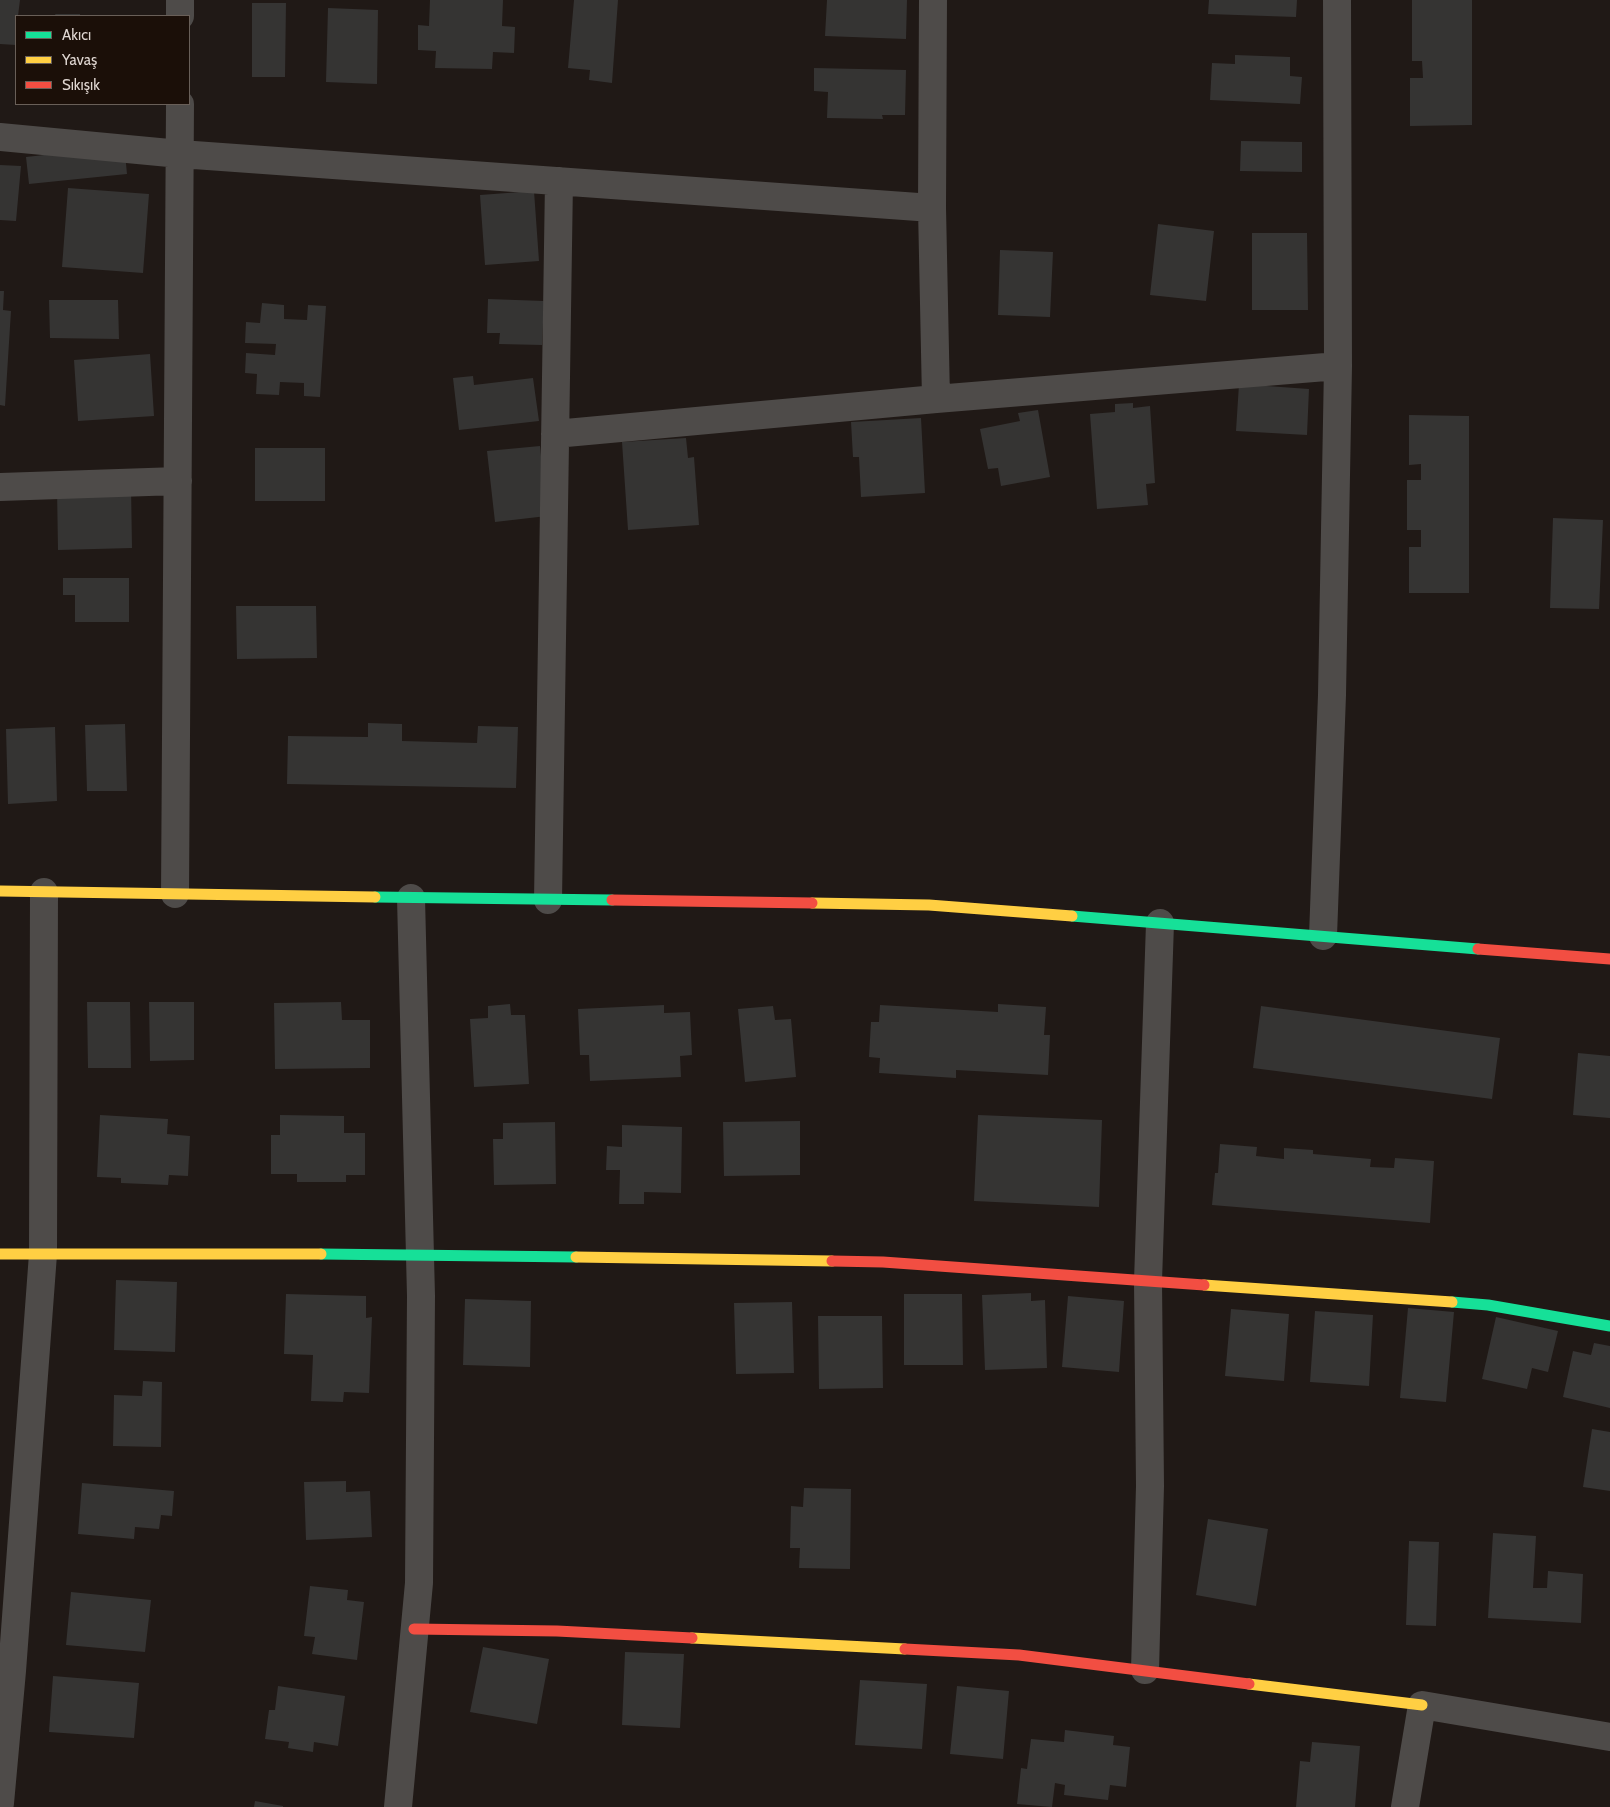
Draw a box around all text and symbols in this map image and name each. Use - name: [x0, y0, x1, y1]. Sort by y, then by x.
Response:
- legend: [15, 15, 190, 105]
- text: Akıcı: [62, 26, 91, 44]
- text: Yavaş: [62, 51, 97, 69]
- text: Sıkışık: [62, 76, 100, 94]

